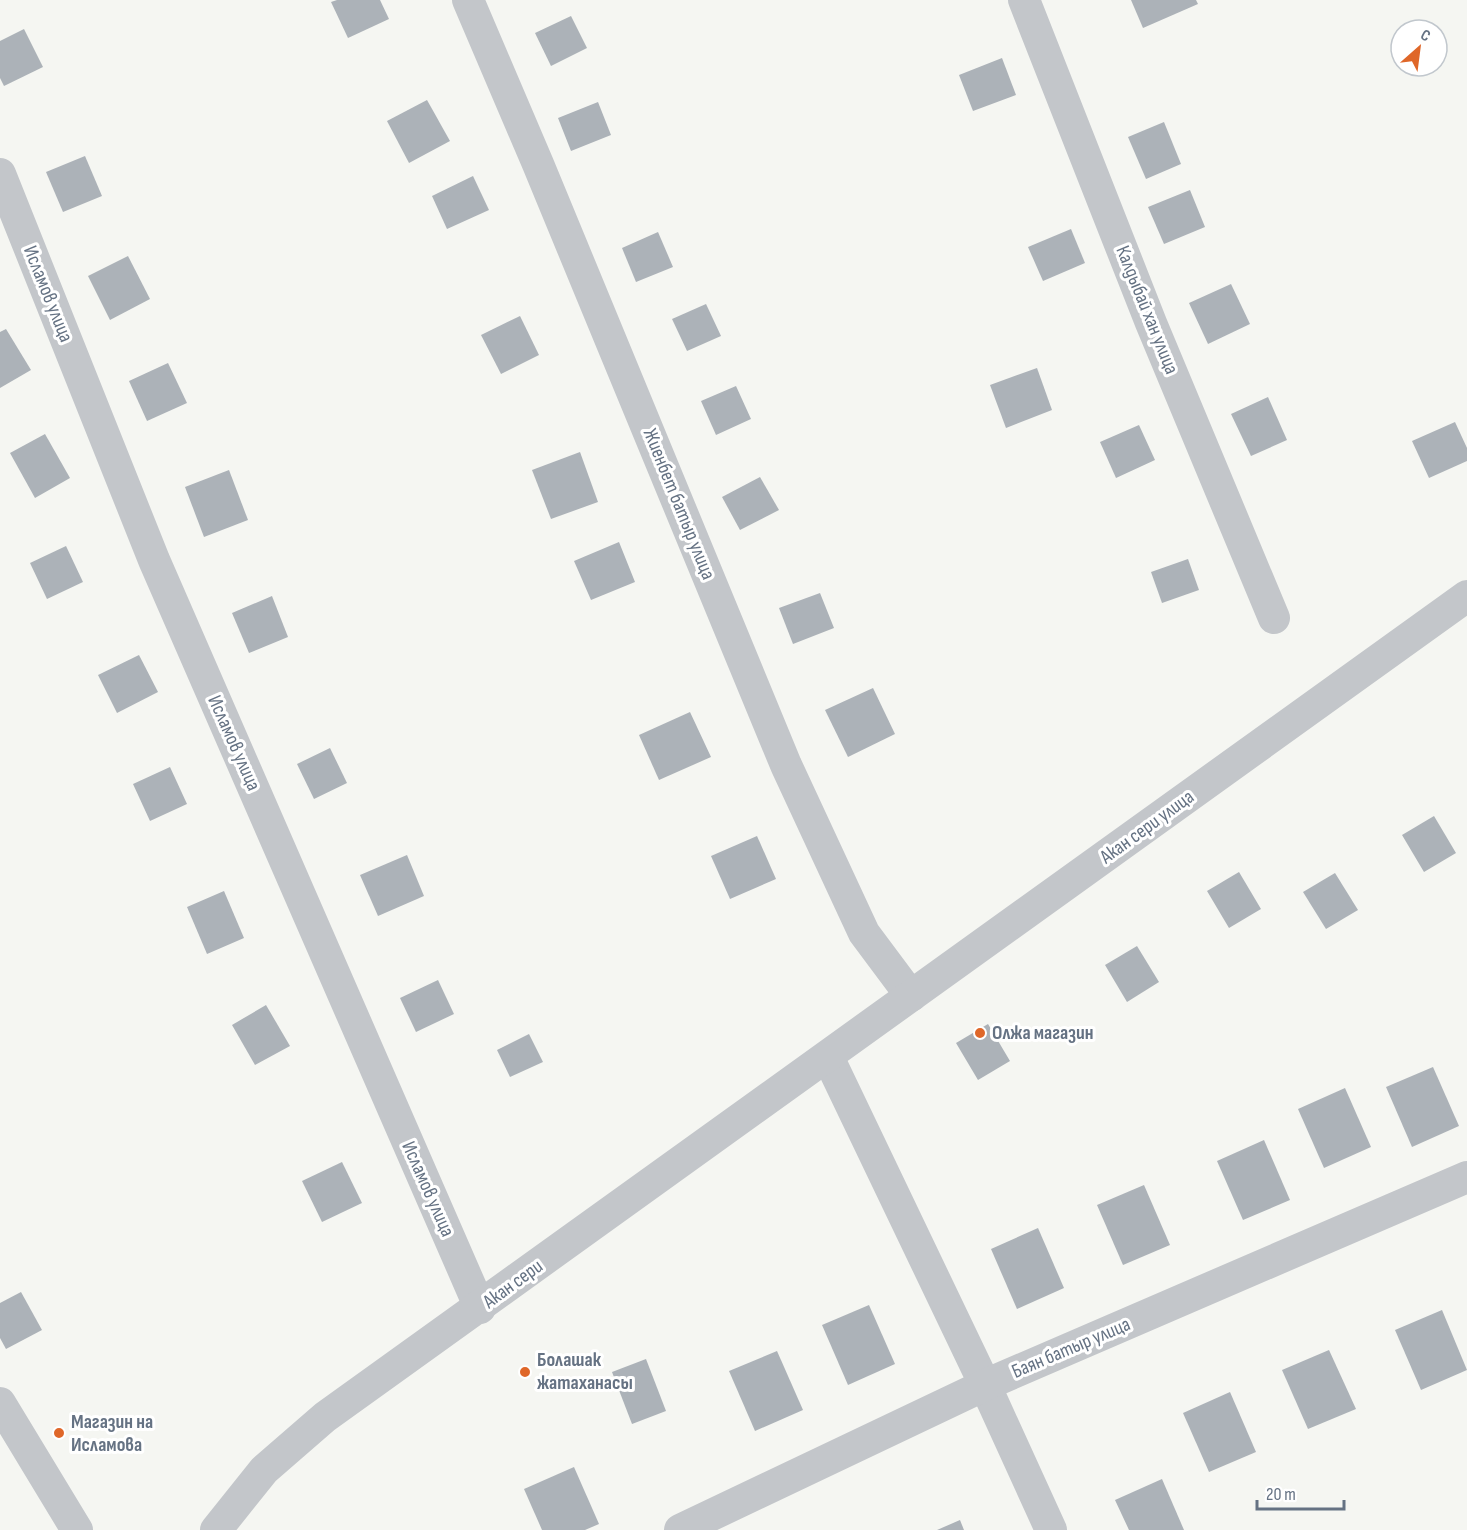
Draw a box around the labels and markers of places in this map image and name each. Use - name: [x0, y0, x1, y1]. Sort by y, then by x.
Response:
- place label: Олжа магазин: [992, 1021, 1093, 1045]
- marker: Олжа магазин: [973, 1026, 987, 1040]
- place label: Болашак жатаханасы: [537, 1348, 633, 1395]
- marker: Болашак жатаханасы: [518, 1365, 532, 1379]
- place label: Магазин на Исламова: [71, 1410, 153, 1457]
- marker: Магазин на Исламова: [52, 1426, 66, 1440]

